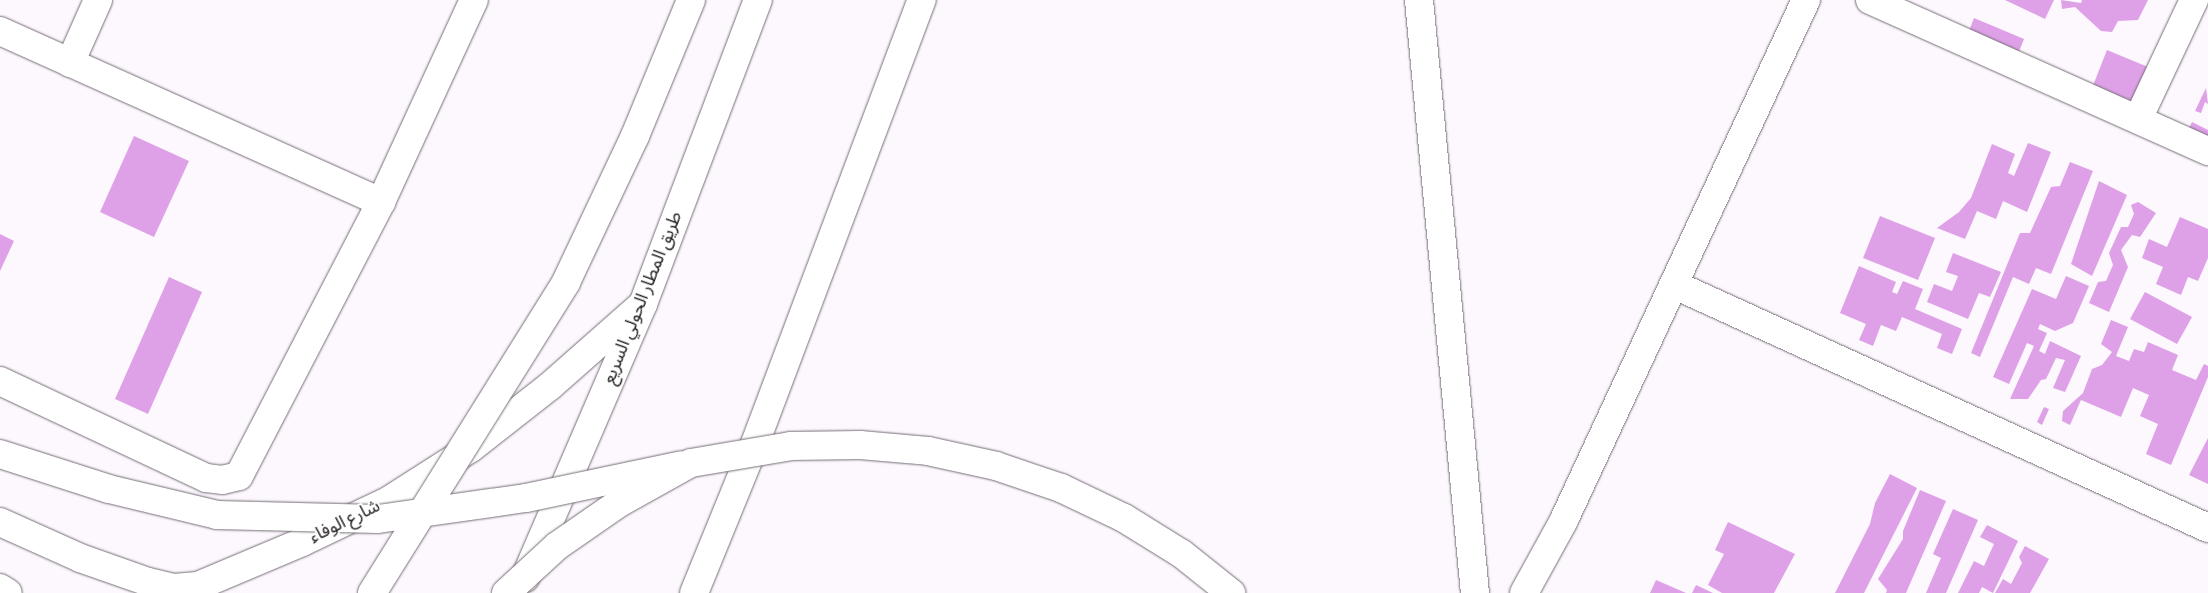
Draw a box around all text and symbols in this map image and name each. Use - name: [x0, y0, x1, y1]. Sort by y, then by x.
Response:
- street label: طريق المطار الحولي السريع: [598, 209, 688, 387]
- street label: شارع الوفاء: [306, 496, 384, 548]

